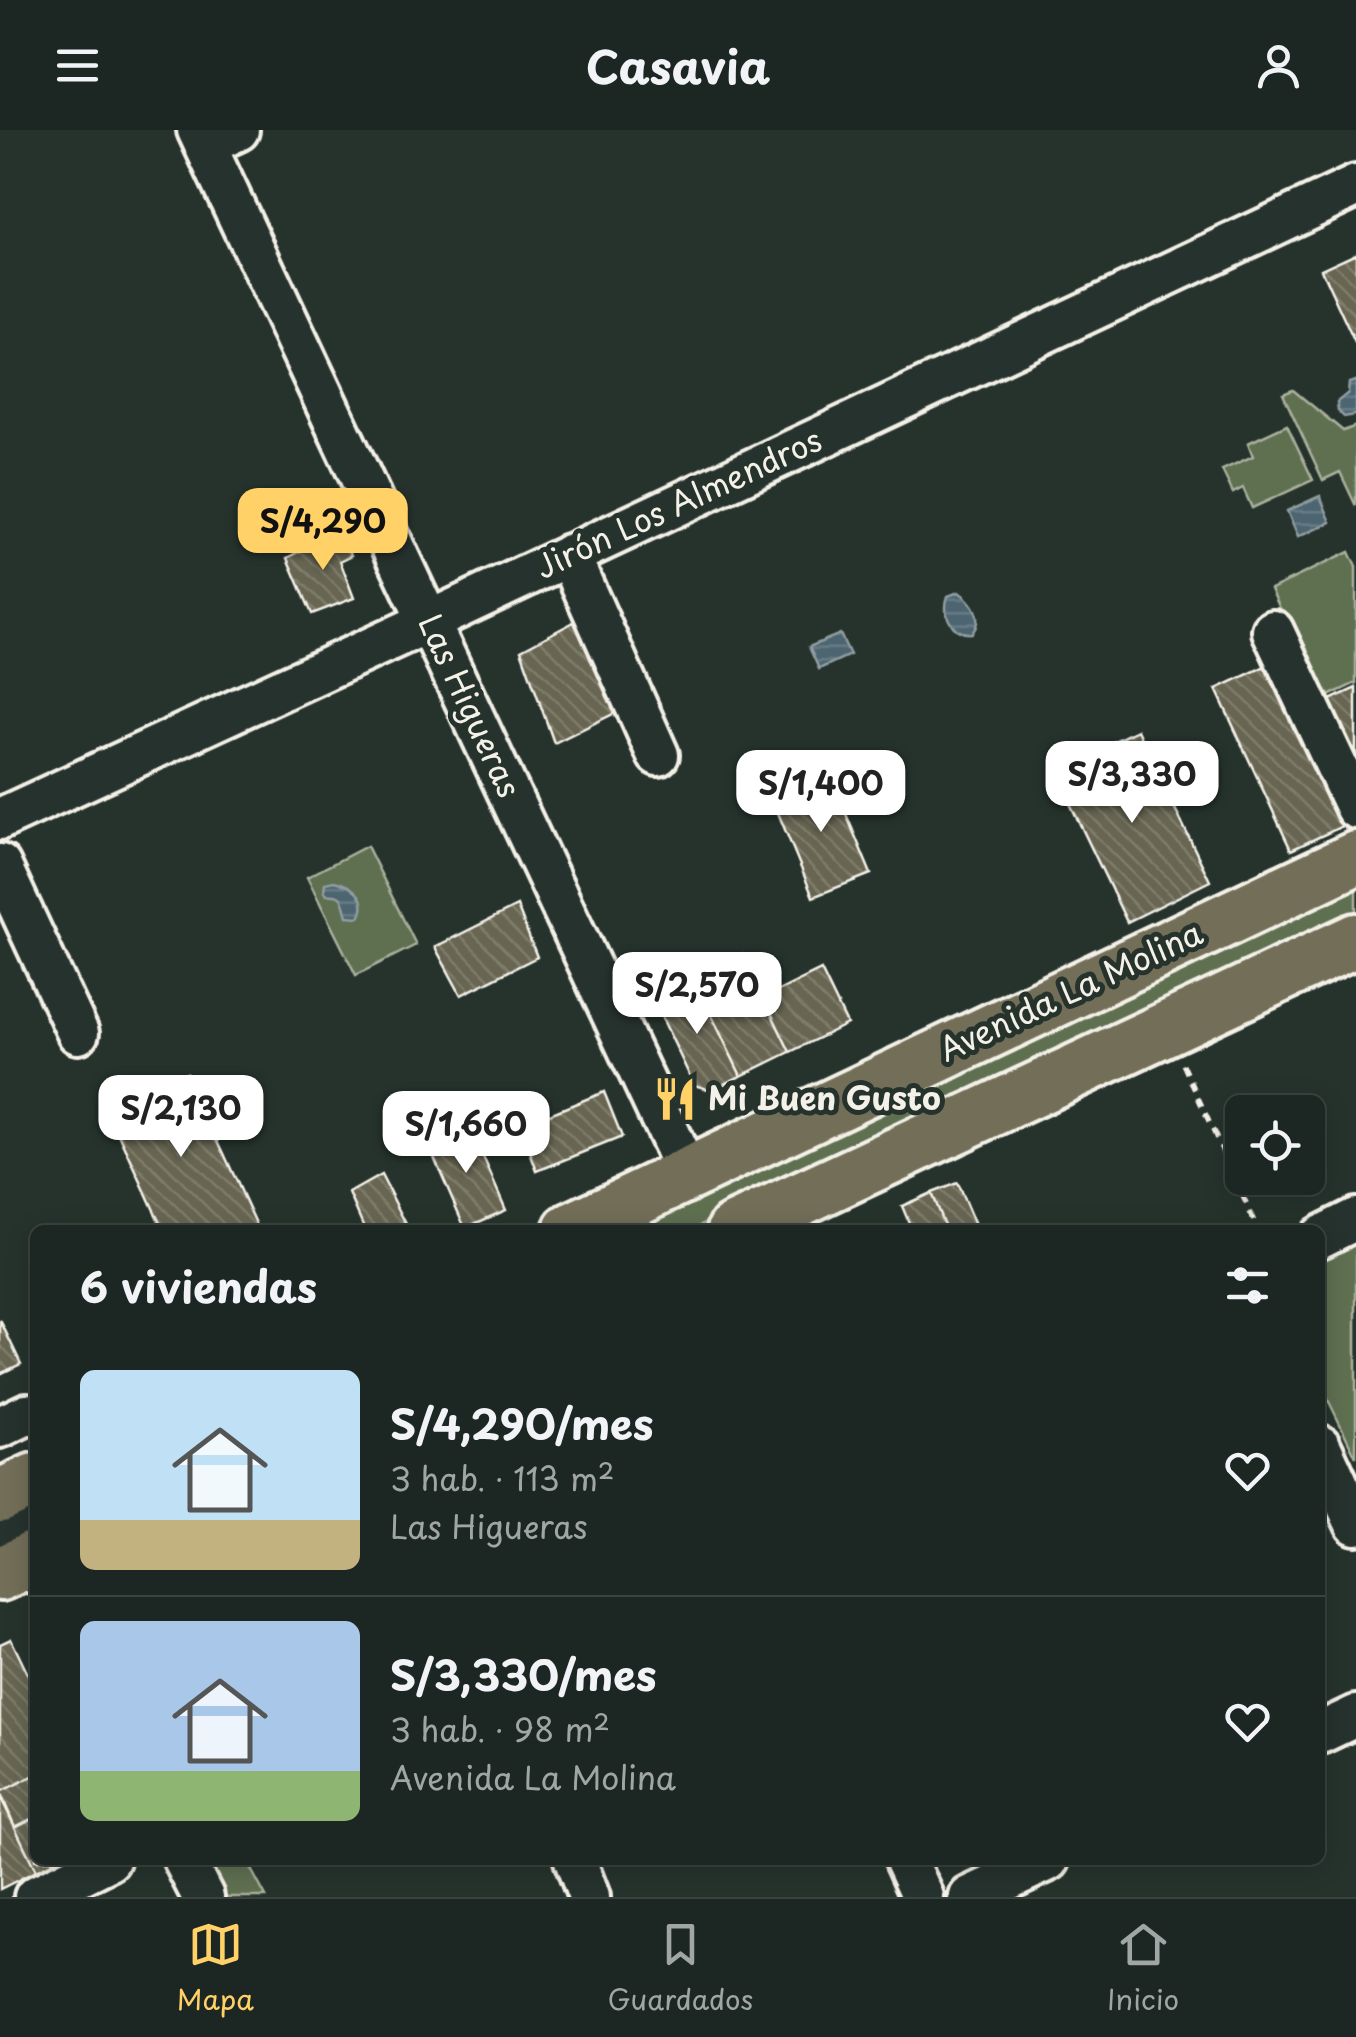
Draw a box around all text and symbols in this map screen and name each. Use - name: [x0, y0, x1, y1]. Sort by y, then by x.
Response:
- text: Casavia: [586, 31, 770, 99]
- icon: menu: [50, 38, 105, 93]
- icon: person: [1251, 38, 1306, 93]
- street label: Jirón Los Almendros: [527, 415, 829, 590]
- pin: S/4,290: [231, 488, 415, 573]
- text: S/4,290: [260, 496, 386, 544]
- street label: Las Higueras: [407, 605, 534, 805]
- pin: S/3,330: [1040, 741, 1224, 826]
- text: S/3,330: [1068, 749, 1196, 797]
- pin: S/1,400: [729, 750, 913, 835]
- text: S/1,400: [758, 758, 884, 806]
- street label: Avenida La Molina: [930, 908, 1210, 1072]
- pin: S/2,570: [605, 952, 789, 1037]
- text: S/2,570: [635, 960, 759, 1008]
- place label: Mi Buen Gusto: [708, 1073, 941, 1121]
- pin: S/2,130: [89, 1075, 273, 1160]
- restaurant icon: Mi Buen Gusto: [651, 1075, 699, 1123]
- text: S/2,130: [120, 1083, 242, 1131]
- pin: S/1,660: [374, 1091, 558, 1176]
- map controls: [1225, 1095, 1325, 1195]
- button: locate: [1225, 1095, 1325, 1195]
- text: S/1,660: [405, 1099, 527, 1147]
- text: 6 viviendas: [80, 1254, 317, 1317]
- icon: filters: [1220, 1258, 1275, 1313]
- text: S/4,290/mes: [390, 1391, 653, 1454]
- icon: home: [160, 1410, 280, 1530]
- icon: heart: [1220, 1443, 1275, 1498]
- text: 3 hab. · 113 m²: [390, 1454, 614, 1502]
- text: Las Higueras: [390, 1502, 588, 1550]
- text: S/3,330/mes: [390, 1642, 657, 1705]
- icon: home: [160, 1661, 280, 1781]
- icon: heart: [1220, 1694, 1275, 1749]
- text: 3 hab. · 98 m²: [390, 1705, 610, 1753]
- text: Avenida La Molina: [390, 1753, 676, 1801]
- tab: Mapa: [177, 1917, 254, 2020]
- tab: Guardados: [608, 1917, 753, 2020]
- tab: Inicio: [1107, 1917, 1179, 2020]

